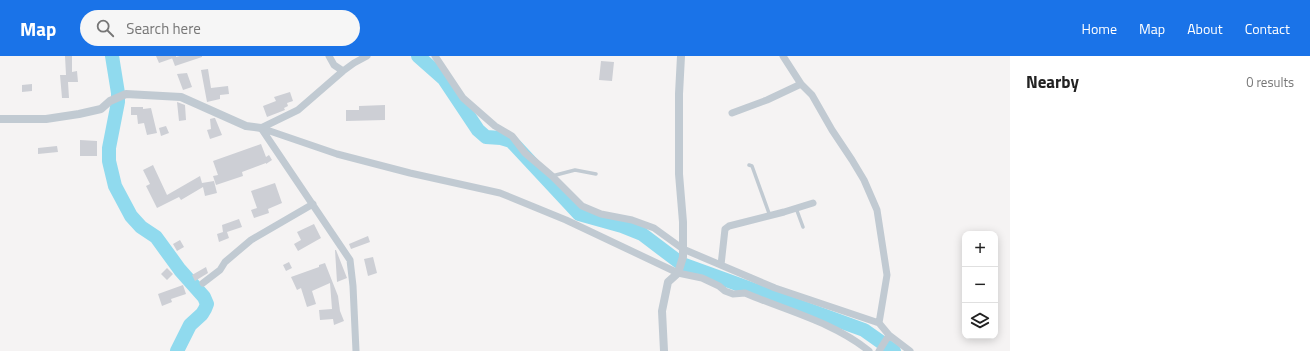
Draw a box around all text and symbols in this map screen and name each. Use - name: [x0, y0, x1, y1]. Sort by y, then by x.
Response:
- search box: [80, 10, 360, 46]
- text: Map: [20, 14, 56, 43]
- icon: search: [94, 17, 116, 39]
- text: Search here: [126, 17, 201, 40]
- text: Home: [1082, 18, 1117, 39]
- text: Map: [1139, 18, 1165, 39]
- text: About: [1187, 18, 1223, 39]
- text: Contact: [1245, 18, 1290, 39]
- text: Nearby: [1026, 69, 1079, 95]
- text: 0 results: [1246, 72, 1294, 92]
- map controls: [962, 231, 998, 339]
- button: +: [962, 231, 998, 267]
- button: −: [962, 267, 998, 303]
- button: layers: [962, 303, 998, 339]

